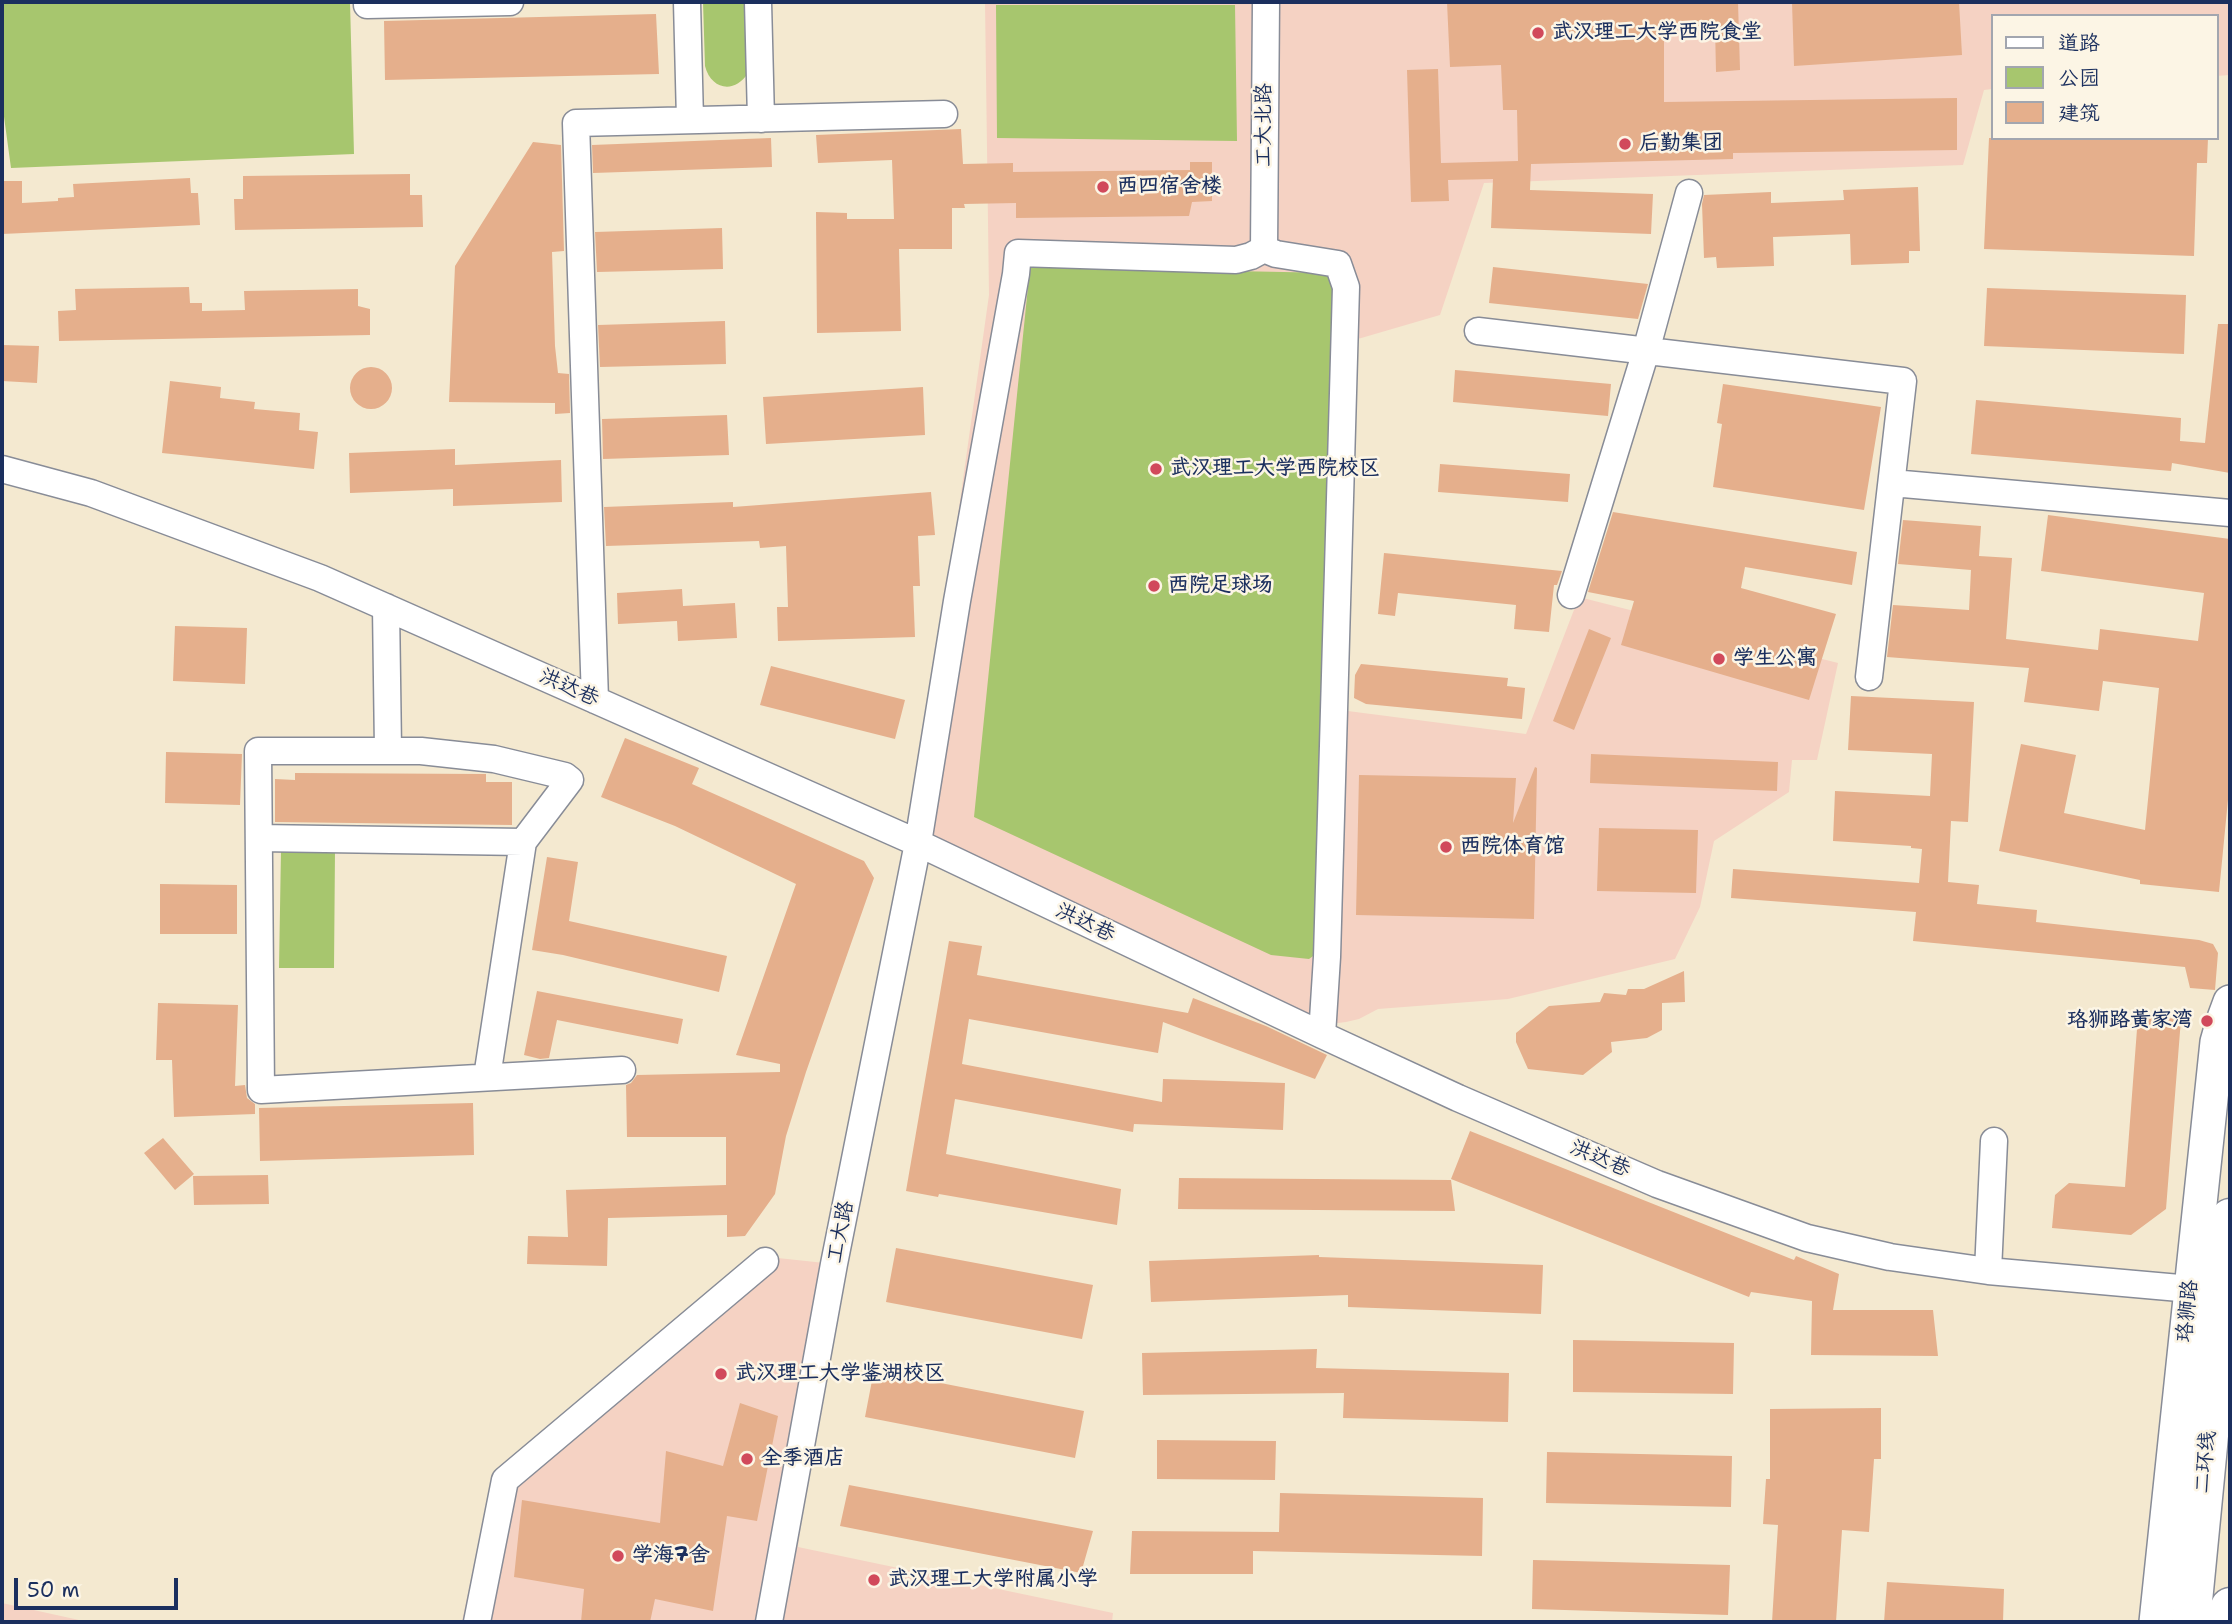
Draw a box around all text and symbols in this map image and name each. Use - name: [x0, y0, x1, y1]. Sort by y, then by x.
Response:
- legend: [1990, 14, 2218, 140]
- place label: 武汉理工大学西院食堂: [1552, 20, 1762, 46]
- marker: 武汉理工大学西院食堂: [1530, 25, 1546, 41]
- text: 道路: [2058, 29, 2100, 57]
- text: 公园: [2058, 64, 2100, 92]
- street label: 工大北路: [1252, 83, 1278, 167]
- text: 建筑: [2058, 99, 2100, 127]
- place label: 后勤集团: [1639, 131, 1723, 157]
- marker: 后勤集团: [1617, 136, 1633, 152]
- place label: 西四宿舍楼: [1117, 174, 1222, 200]
- marker: 西四宿舍楼: [1095, 179, 1111, 195]
- place label: 武汉理工大学西院校区: [1170, 456, 1380, 482]
- marker: 武汉理工大学西院校区: [1148, 461, 1164, 477]
- place label: 西院足球场: [1168, 573, 1273, 599]
- marker: 西院足球场: [1146, 578, 1162, 594]
- place label: 学生公寓: [1733, 646, 1817, 672]
- marker: 学生公寓: [1711, 651, 1727, 667]
- street label: 洪达巷: [535, 664, 603, 712]
- place label: 西院体育馆: [1460, 834, 1565, 860]
- marker: 西院体育馆: [1438, 839, 1454, 855]
- street label: 洪达巷: [1051, 898, 1119, 948]
- place label: 珞狮路黄家湾: [2067, 1008, 2193, 1034]
- marker: 珞狮路黄家湾: [2199, 1013, 2215, 1029]
- street label: 洪达巷: [1566, 1135, 1634, 1183]
- street label: 工大路: [823, 1199, 859, 1265]
- street label: 珞狮路: [2172, 1278, 2204, 1344]
- place label: 武汉理工大学鉴湖校区: [735, 1361, 945, 1387]
- marker: 武汉理工大学鉴湖校区: [713, 1366, 729, 1382]
- street label: 二环线: [2190, 1429, 2222, 1495]
- place label: 全季酒店: [761, 1446, 845, 1472]
- marker: 全季酒店: [739, 1451, 755, 1467]
- place label: 学海7舍: [632, 1543, 710, 1569]
- marker: 学海7舍: [610, 1548, 626, 1564]
- scale bar: [18, 1564, 182, 1608]
- place label: 武汉理工大学附属小学: [888, 1567, 1098, 1593]
- marker: 武汉理工大学附属小学: [866, 1572, 882, 1588]
- text: 50 m: [27, 1576, 80, 1604]

